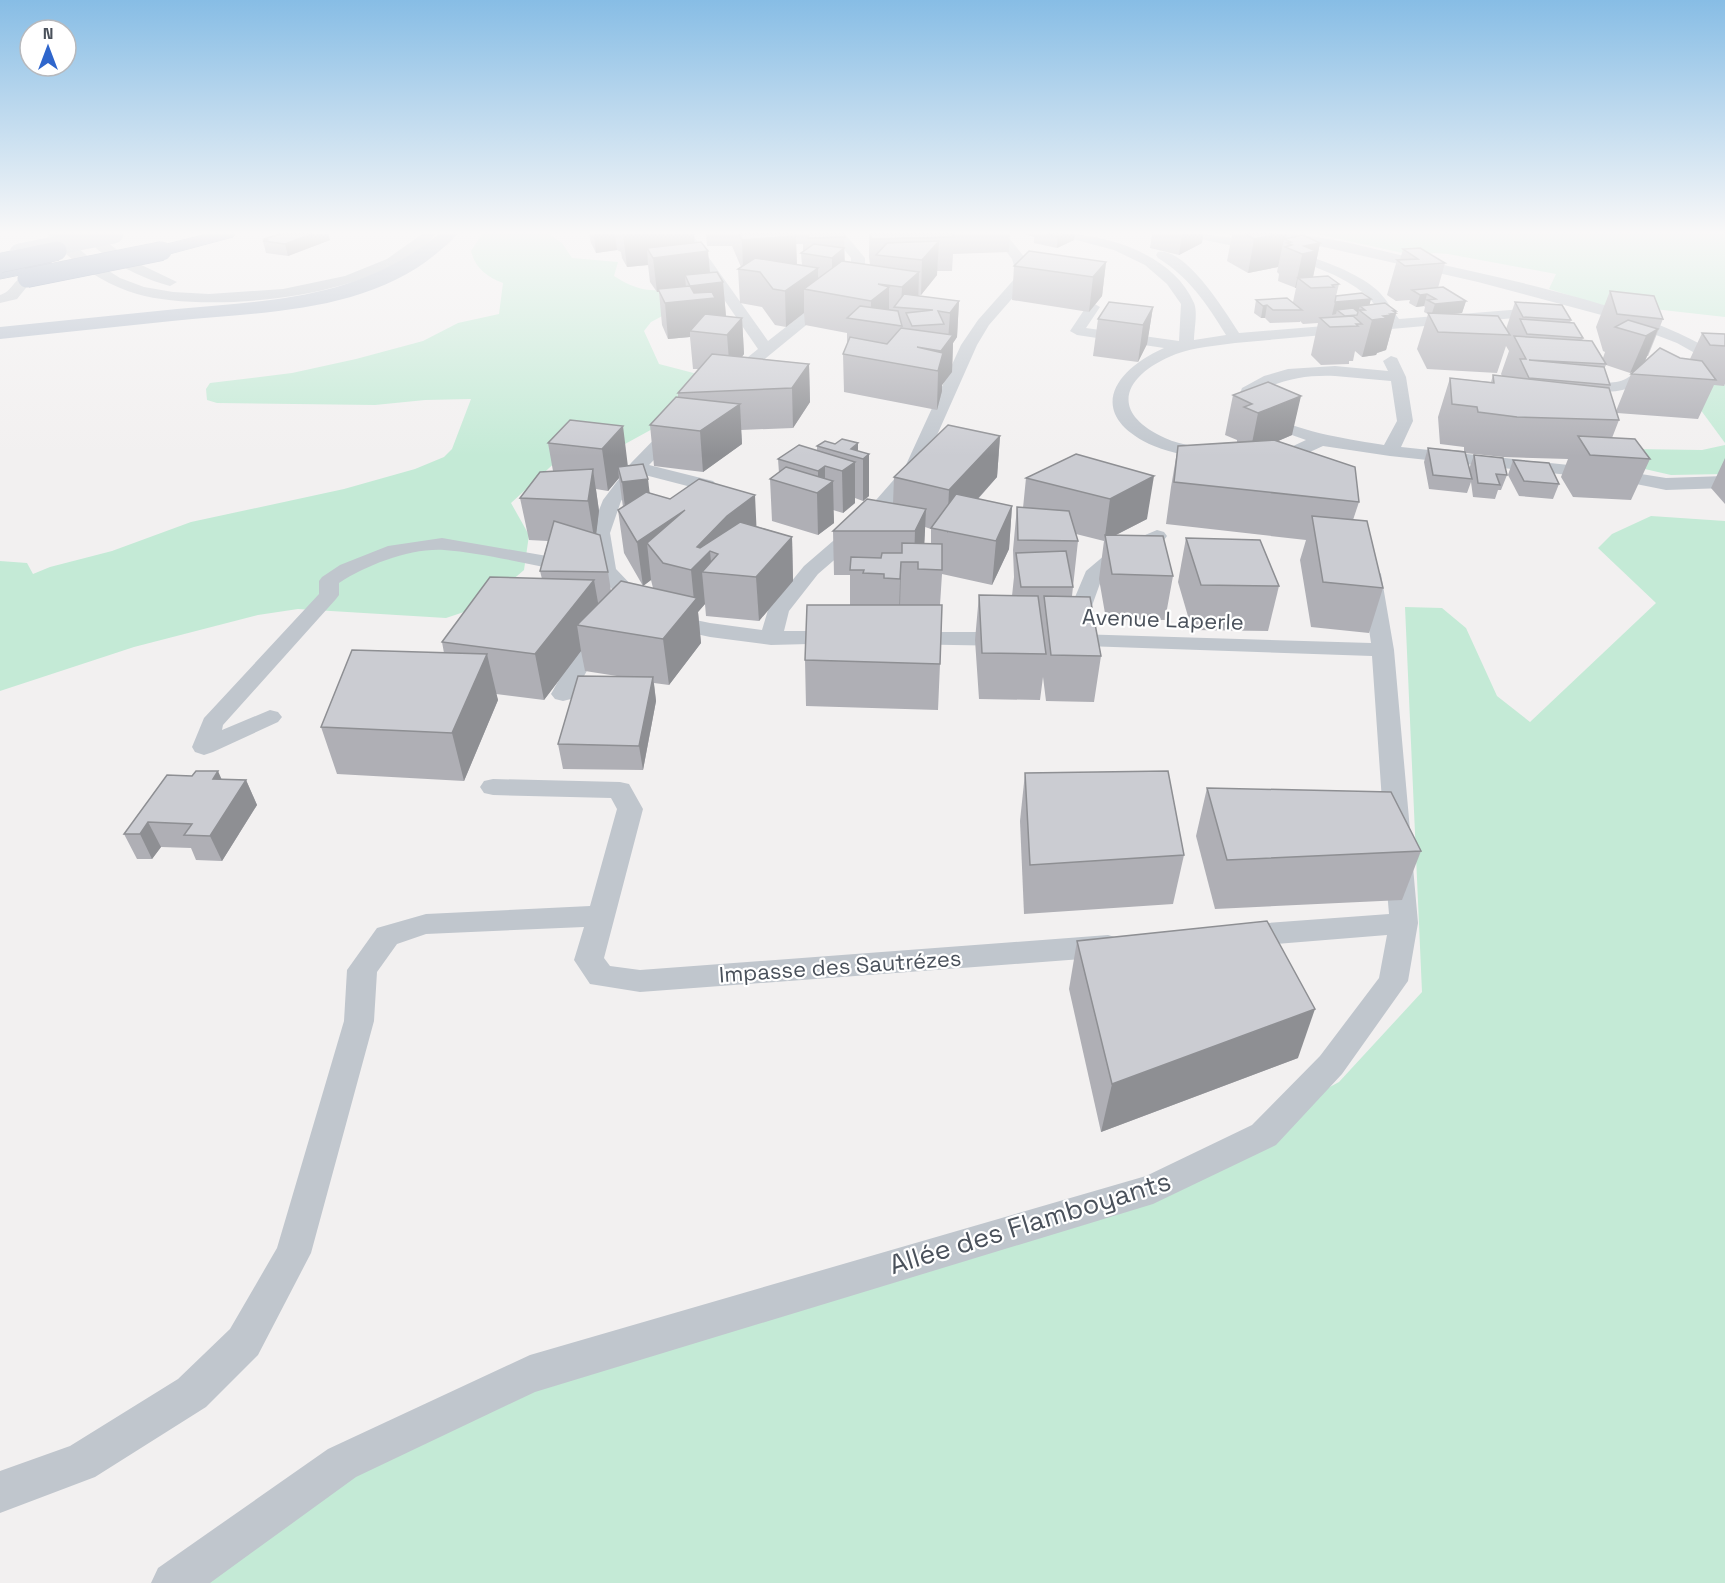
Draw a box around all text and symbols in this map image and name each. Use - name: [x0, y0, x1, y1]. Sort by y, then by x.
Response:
- north arrow: [18, 18, 78, 78]
- text: N: [43, 23, 53, 44]
- street label: Avenue Laperle: [1082, 602, 1244, 636]
- street label: Impasse des Sautrézes: [718, 944, 962, 988]
- street label: Allée des Flamboyants: [885, 1163, 1175, 1282]

